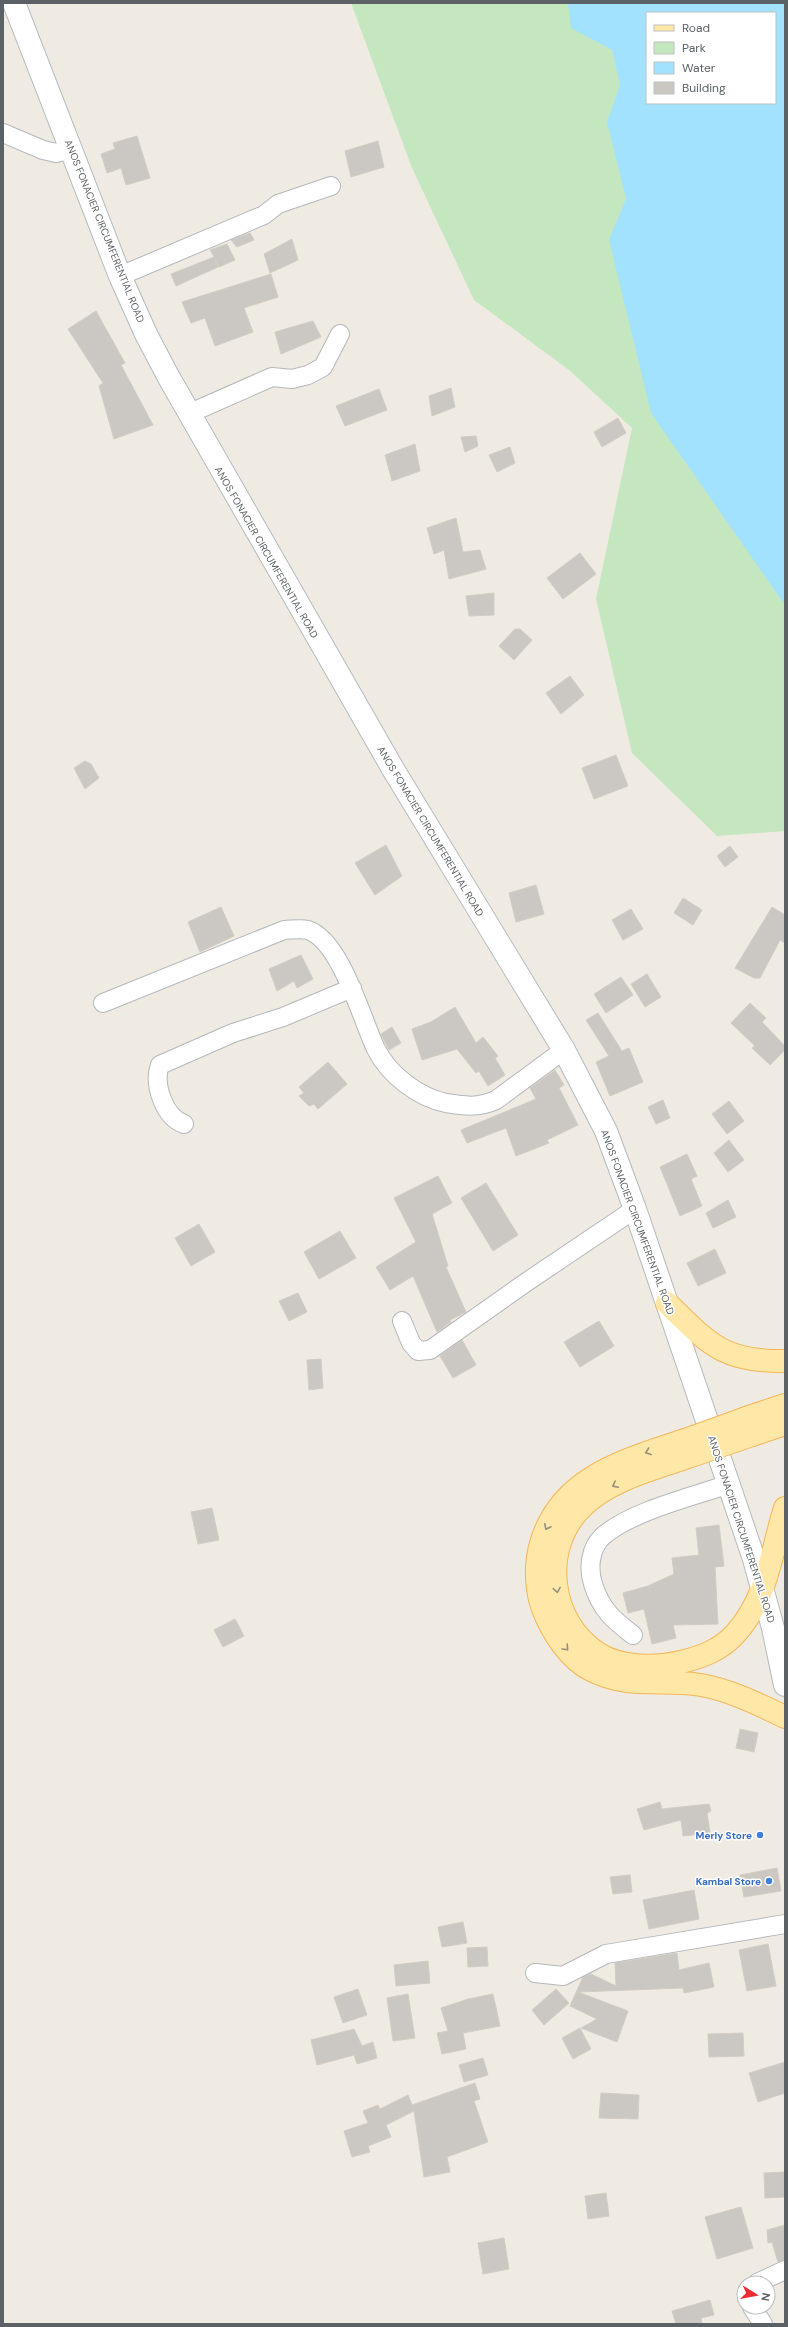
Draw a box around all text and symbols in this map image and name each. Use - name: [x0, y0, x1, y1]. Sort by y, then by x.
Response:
- legend: [646, 12, 776, 104]
- text: Road: [682, 20, 710, 36]
- text: Park: [682, 40, 706, 56]
- text: Water: [682, 60, 716, 76]
- text: Building: [682, 80, 726, 96]
- street label: ANOS FONACIER CIRCUMFERENTIAL ROAD: [62, 138, 147, 325]
- street label: ANOS FONACIER CIRCUMFERENTIAL ROAD: [212, 464, 321, 640]
- street label: ANOS FONACIER CIRCUMFERENTIAL ROAD: [375, 744, 487, 919]
- street label: ANOS FONACIER CIRCUMFERENTIAL ROAD: [598, 1128, 677, 1317]
- street label: ANOS FONACIER CIRCUMFERENTIAL ROAD: [705, 1434, 778, 1624]
- one-way arrow: [645, 1448, 652, 1456]
- one-way arrow: [612, 1480, 620, 1488]
- one-way arrow: [544, 1523, 552, 1530]
- one-way arrow: [552, 1586, 561, 1593]
- one-way arrow: [561, 1643, 569, 1651]
- place label: Merly Store: [696, 1829, 752, 1842]
- marker: Merly Store: [755, 1830, 765, 1840]
- place label: Kambal Store: [696, 1875, 761, 1888]
- marker: Kambal Store: [764, 1876, 774, 1886]
- north arrow: [736, 2275, 776, 2315]
- text: N: [758, 2292, 773, 2302]

